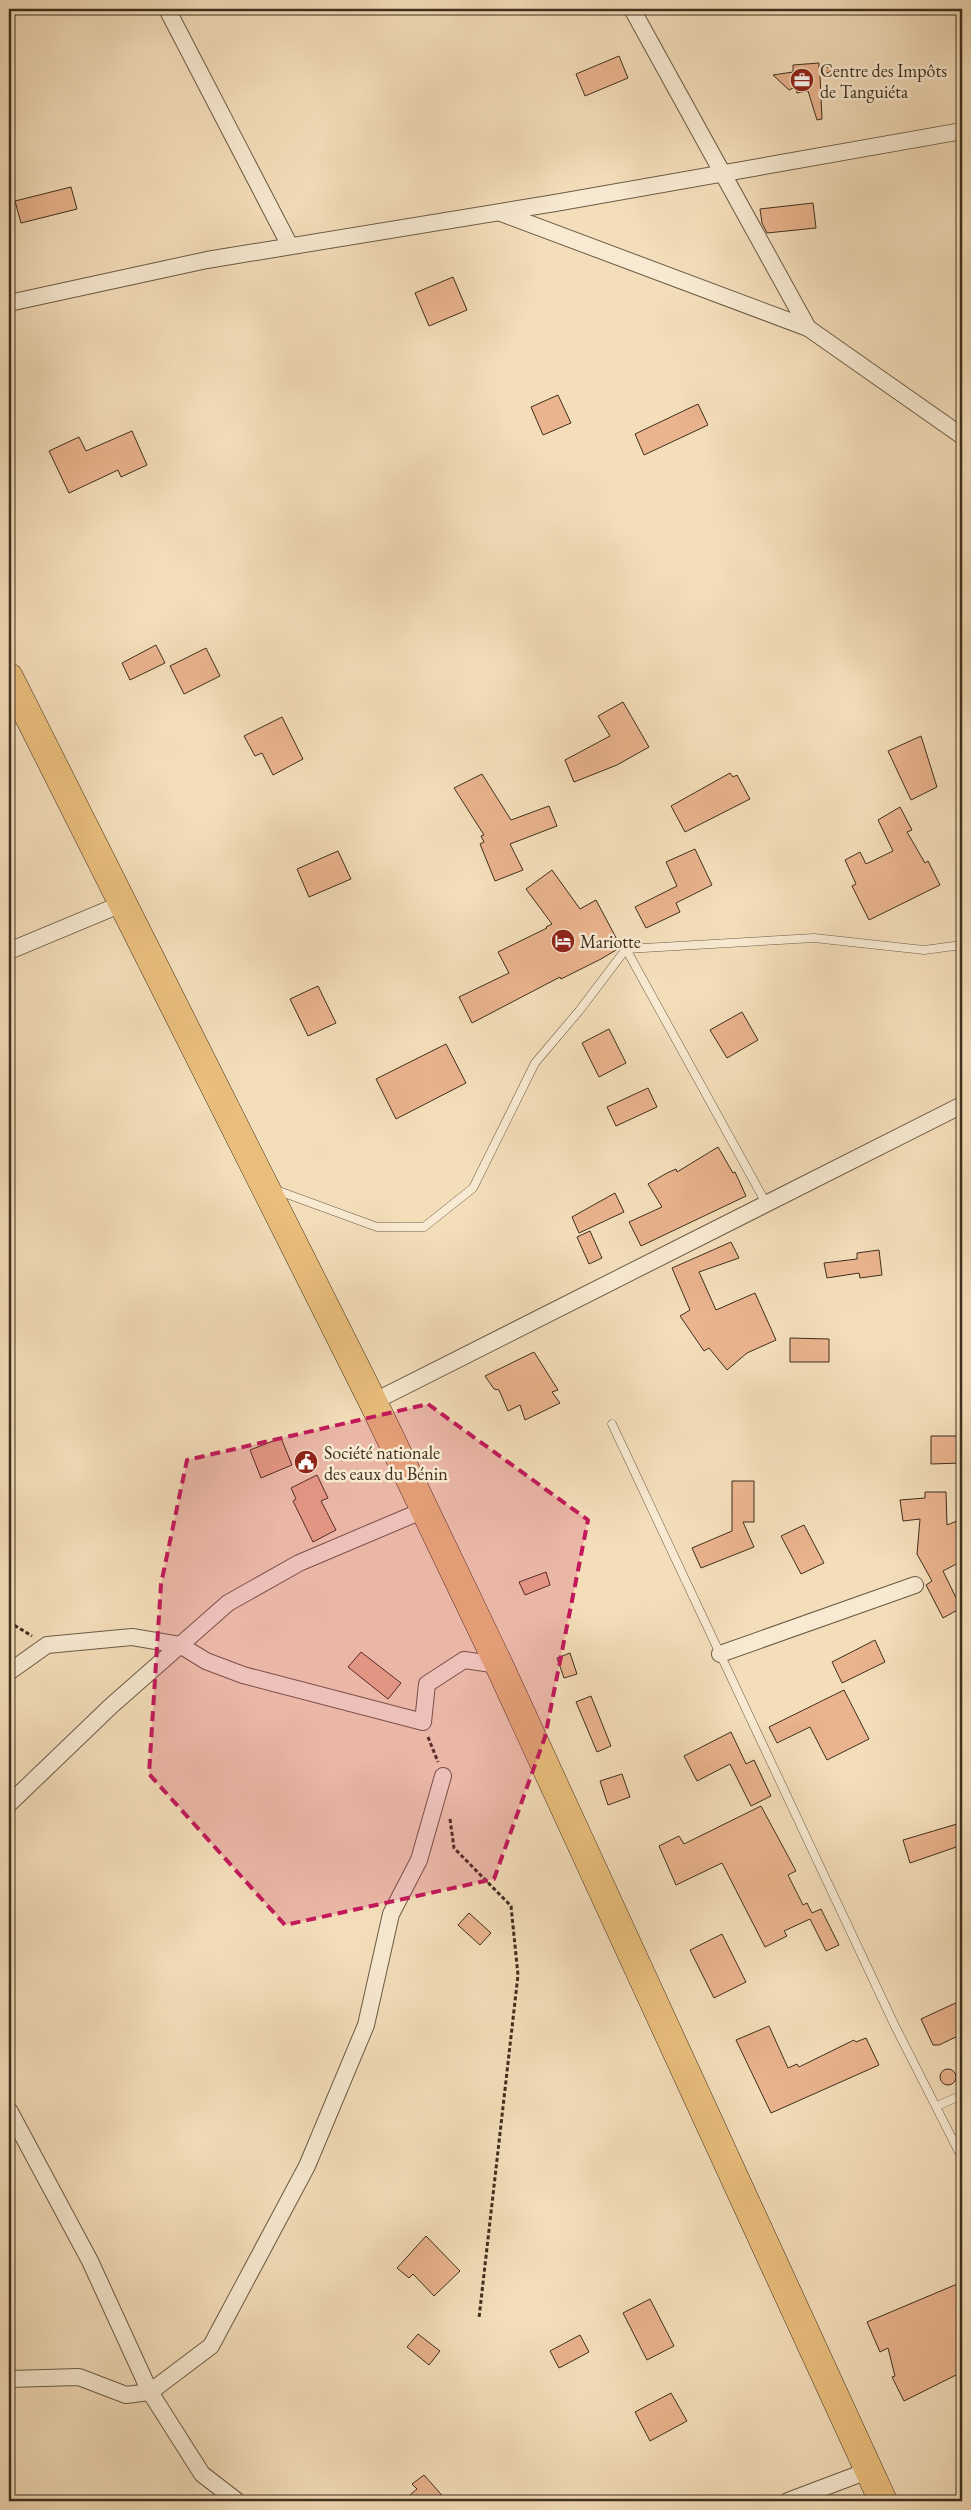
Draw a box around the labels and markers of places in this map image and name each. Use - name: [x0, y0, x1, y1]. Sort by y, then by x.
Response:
- place label: Centre des Impôts de Tanguiéta: [820, 59, 947, 103]
- office icon: Centre des Impôts de Tanguiéta: [789, 67, 815, 93]
- hotel icon: Mariotte: [550, 928, 576, 954]
- place label: Mariotte: [580, 930, 641, 953]
- place label: Société nationale des eaux du Bénin: [324, 1441, 448, 1485]
- public building icon: Société nationale des eaux du Bénin: [293, 1449, 319, 1475]

